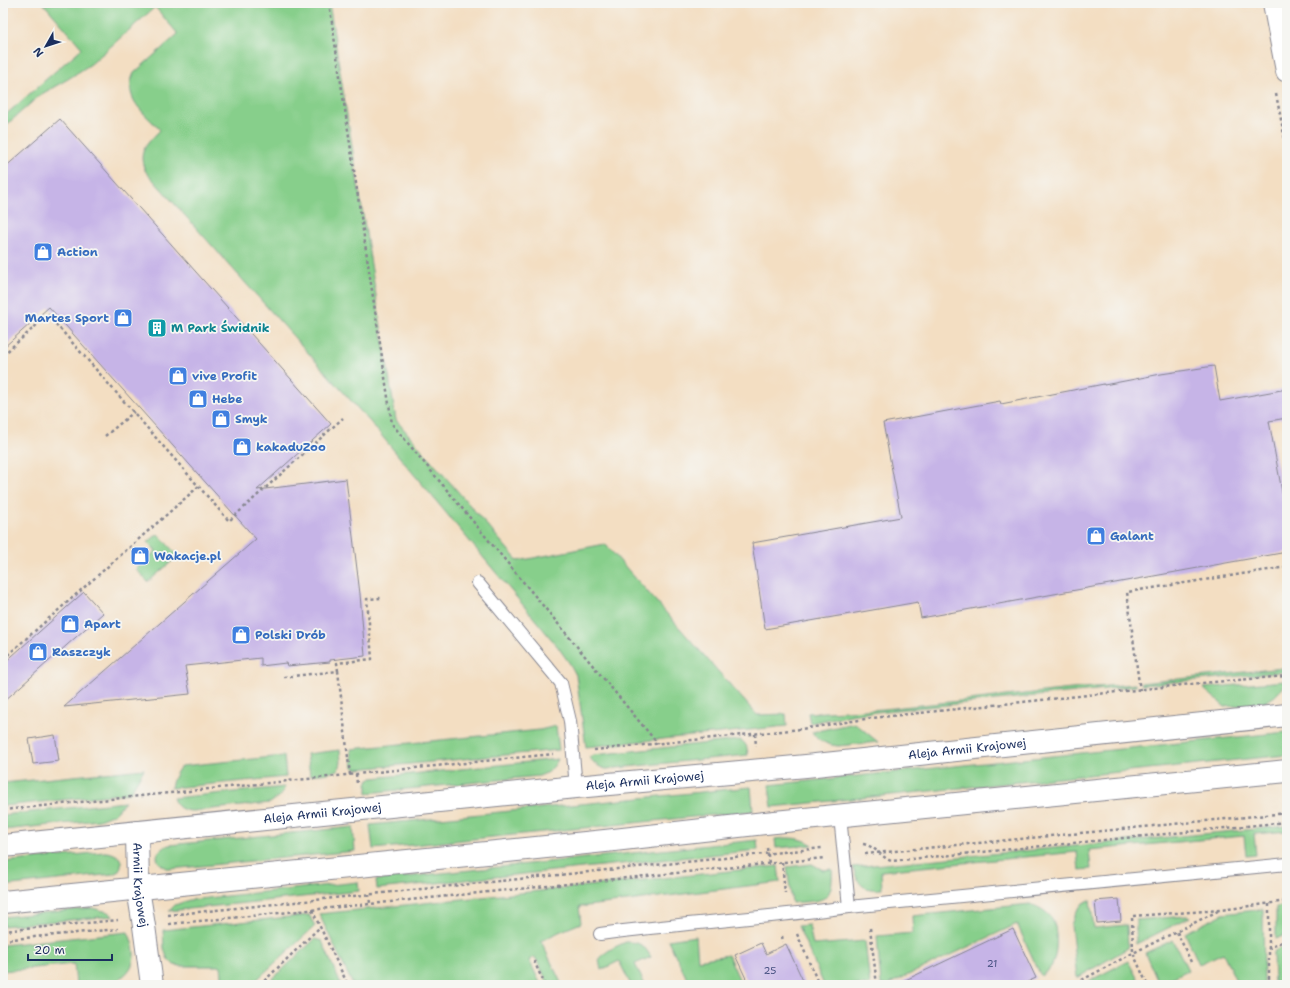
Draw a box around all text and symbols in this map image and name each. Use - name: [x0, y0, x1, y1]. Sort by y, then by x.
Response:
- north arrow: [26, 26, 66, 66]
- text: N: [30, 44, 47, 60]
- shop icon: Action: [32, 241, 54, 263]
- place label: Action: [57, 244, 98, 260]
- shop icon: Martes Sport: [112, 307, 134, 329]
- place label: Martes Sport: [25, 310, 109, 326]
- building icon: M Park Świdnik: [146, 317, 168, 339]
- place label: M Park Świdnik: [171, 320, 270, 336]
- shop icon: vive Profit: [167, 365, 189, 387]
- place label: vive Profit: [192, 368, 257, 384]
- shop icon: Hebe: [187, 388, 209, 410]
- place label: Hebe: [212, 391, 242, 407]
- shop icon: Smyk: [210, 408, 232, 430]
- place label: Smyk: [235, 411, 268, 427]
- shop icon: kakaduZoo: [231, 436, 253, 458]
- place label: kakaduZoo: [256, 439, 326, 455]
- shop icon: Galant: [1085, 525, 1107, 547]
- place label: Galant: [1110, 528, 1154, 544]
- shop icon: Wakacje.pl: [129, 545, 151, 567]
- place label: Wakacje.pl: [154, 548, 221, 564]
- shop icon: Apart: [59, 613, 81, 635]
- place label: Apart: [84, 616, 121, 632]
- shop icon: Polski Drób: [230, 624, 252, 646]
- place label: Polski Drób: [255, 627, 326, 643]
- shop icon: Raszczyk: [27, 641, 49, 663]
- place label: Raszczyk: [52, 644, 111, 660]
- street label: Aleja Armii Krajowej: [907, 735, 1027, 763]
- street label: Aleja Armii Krajowej: [585, 767, 704, 794]
- street label: Aleja Armii Krajowej: [263, 799, 382, 827]
- street label: Armii Krajowej: [129, 842, 152, 928]
- scale bar: [28, 936, 112, 962]
- text: 20 m: [34, 942, 65, 958]
- house number: 21: [987, 957, 997, 970]
- house number: 25: [764, 964, 776, 977]

